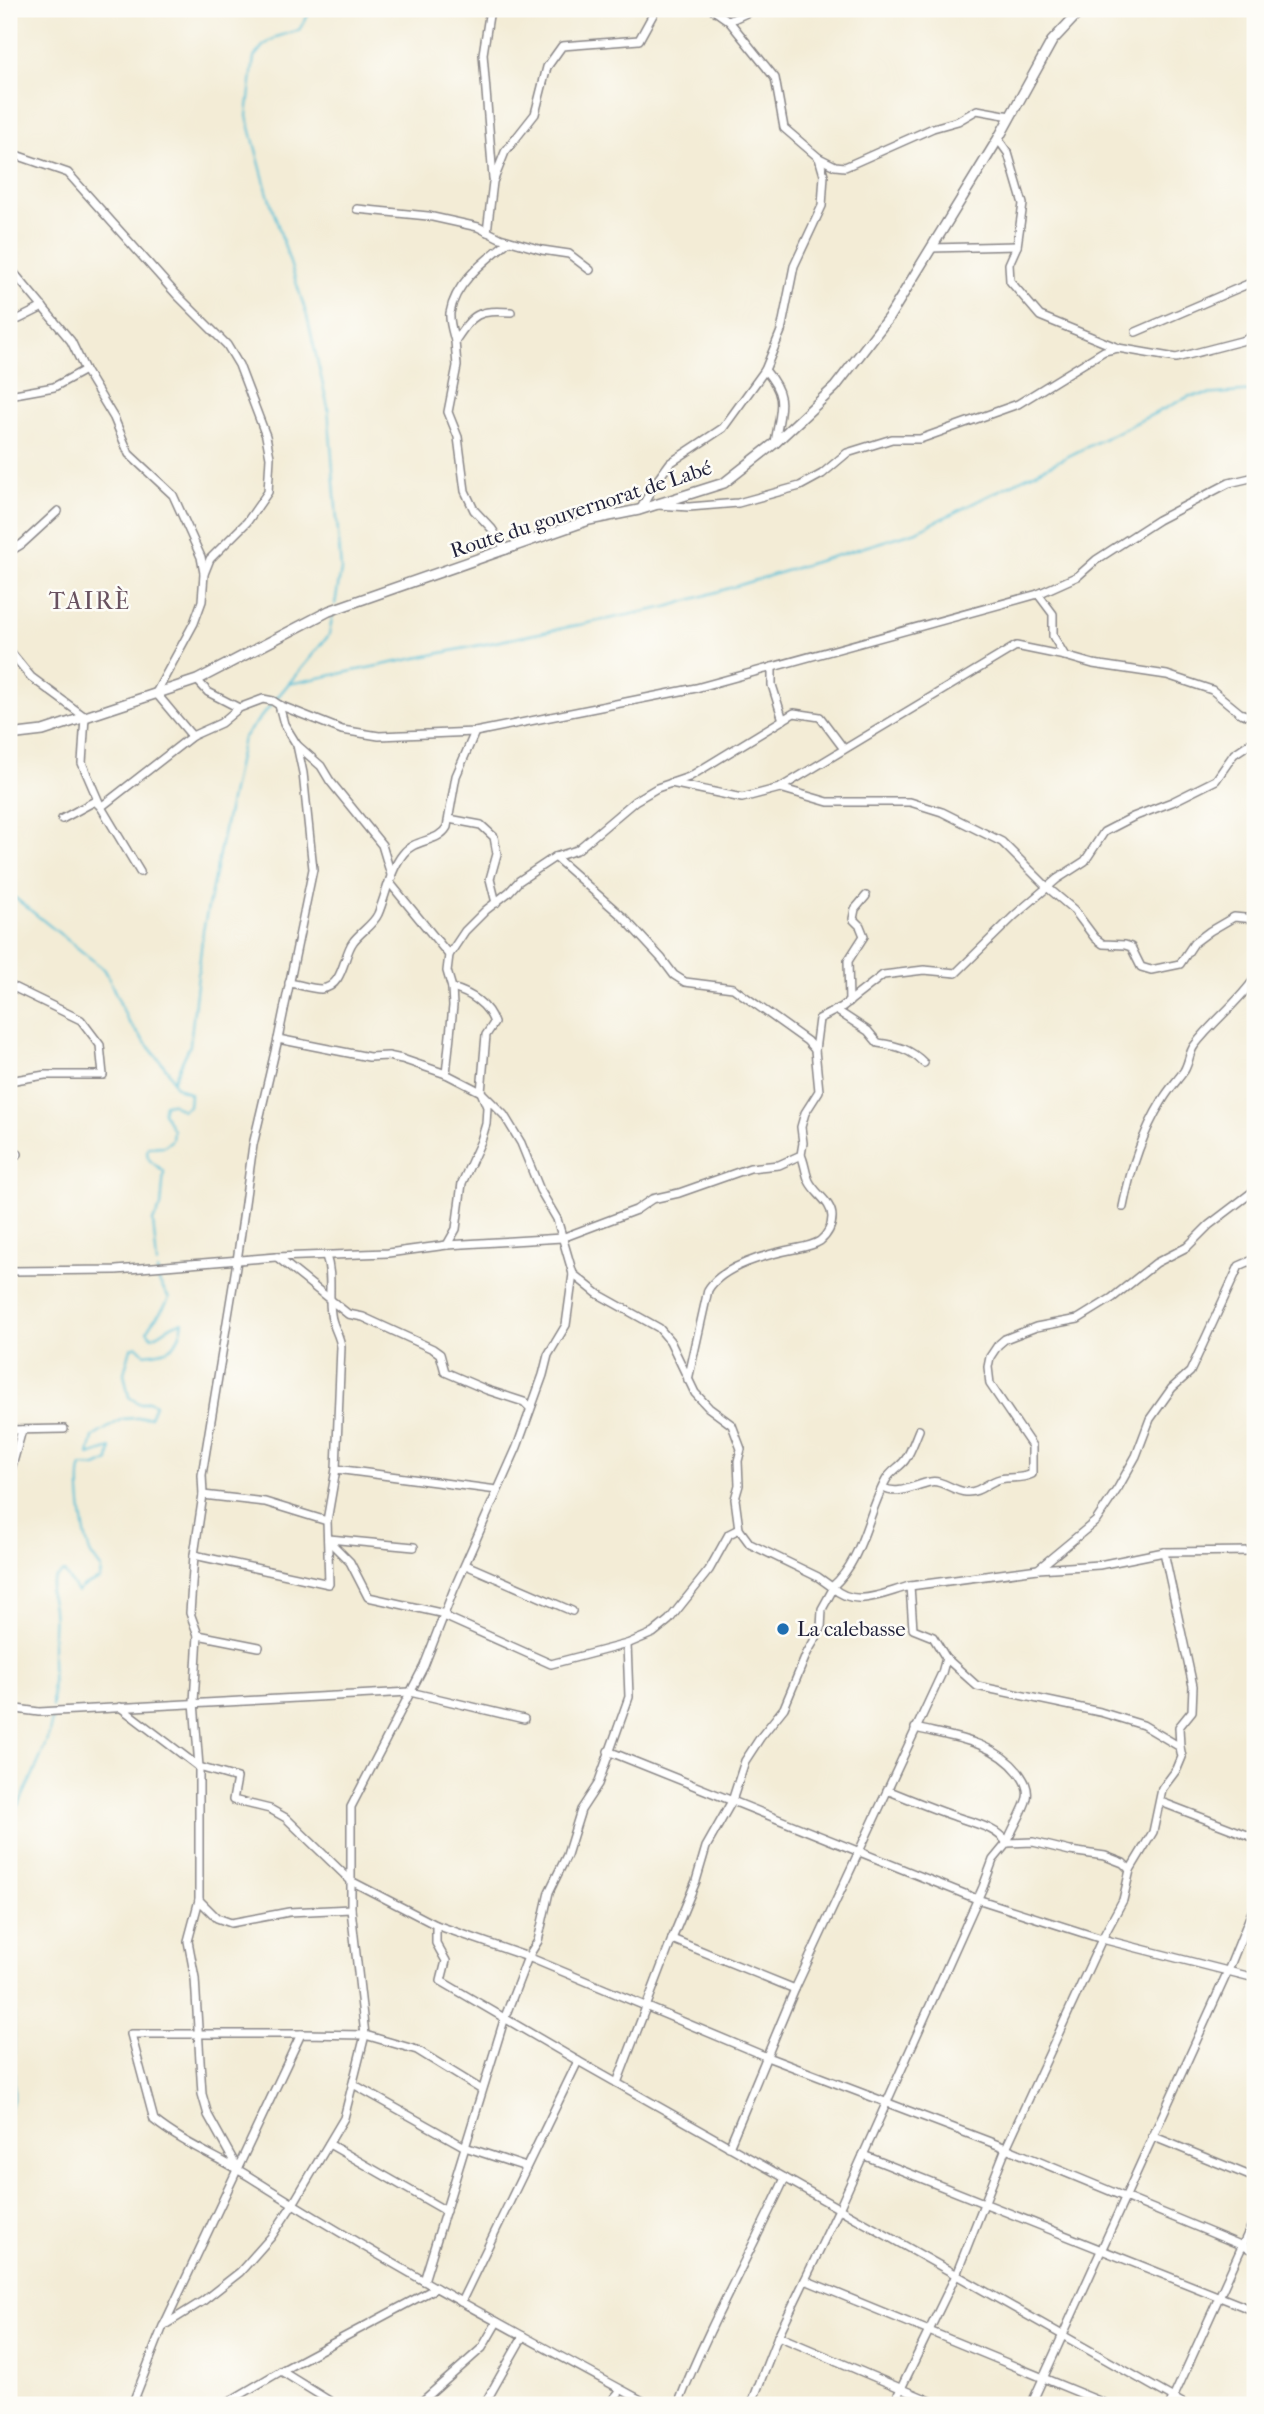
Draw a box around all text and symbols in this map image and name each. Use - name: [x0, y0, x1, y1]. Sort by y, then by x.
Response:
- street label: Route du gouvernorat de Labé: [447, 455, 715, 563]
- district label: TAIRÈ: [49, 586, 131, 615]
- place label: La calebasse: [797, 1617, 906, 1641]
- marker: La calebasse: [775, 1621, 791, 1637]

